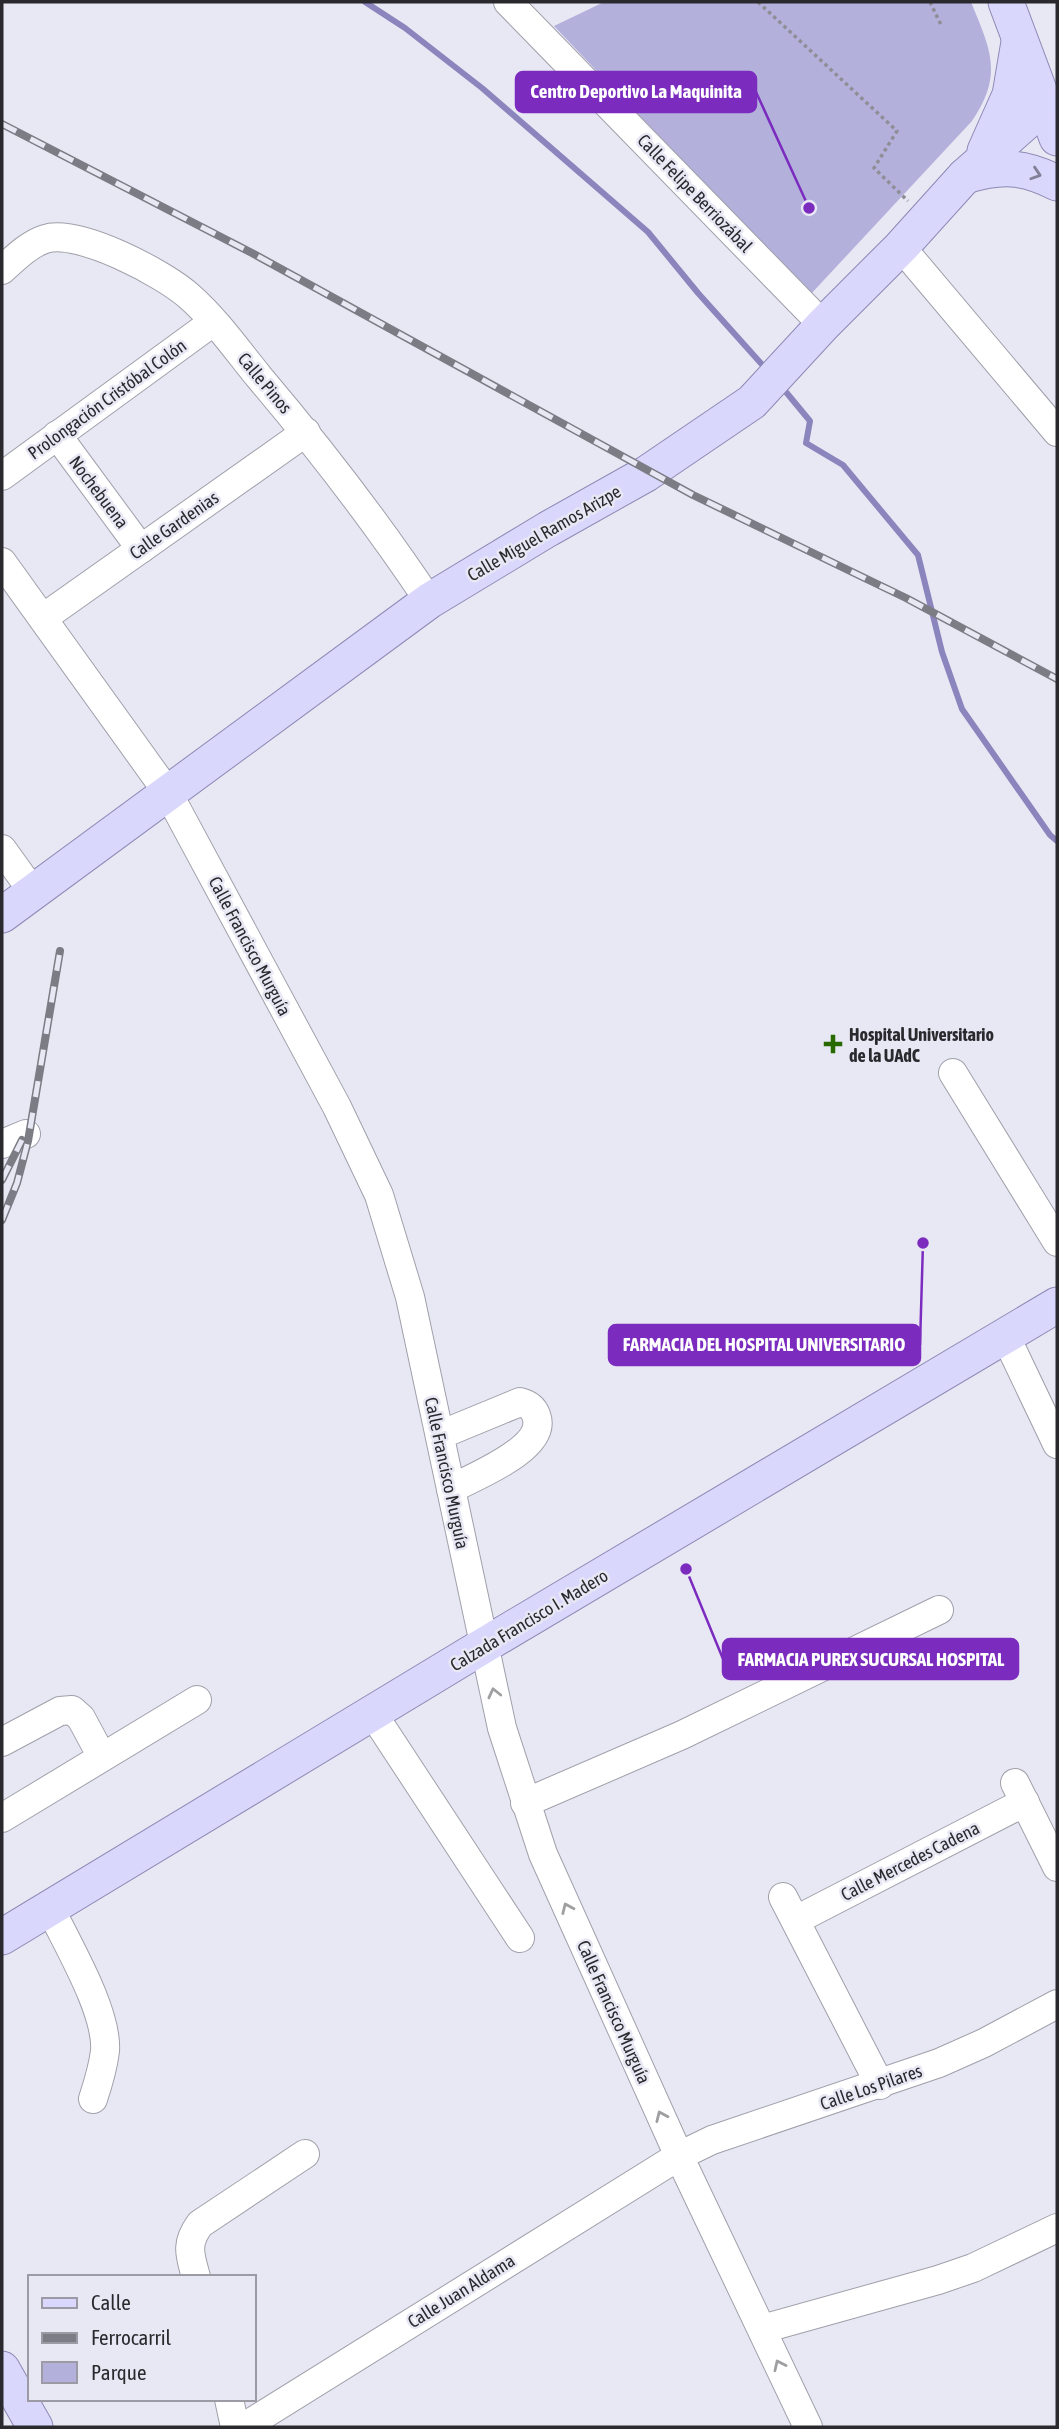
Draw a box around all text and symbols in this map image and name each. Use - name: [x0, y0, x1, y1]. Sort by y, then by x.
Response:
- callout: Centro Deportivo La Maquinita: [516, 72, 756, 112]
- text: Centro Deportivo La Maquinita: [530, 80, 742, 102]
- street label: Calle Felipe Berriozábal: [633, 130, 757, 257]
- one-way arrow: [1029, 166, 1041, 180]
- street label: Prolongación Cristóbal Colón: [24, 335, 190, 463]
- street label: Calle Pinos: [234, 348, 296, 418]
- street label: Nochebuena: [65, 452, 133, 532]
- street label: Calle Miguel Ramos Arizpe: [464, 481, 624, 585]
- street label: Calle Gardenias: [125, 487, 223, 563]
- street label: Calle Francisco Murguía: [204, 873, 296, 1019]
- place label: Hospital Universitario de la UAdC: [849, 1024, 994, 1066]
- marker: Hospital Universitario de la UAdC: [823, 1034, 843, 1054]
- callout: FARMACIA DEL HOSPITAL UNIVERSITARIO: [609, 1325, 920, 1365]
- text: FARMACIA DEL HOSPITAL UNIVERSITARIO: [623, 1333, 905, 1355]
- street label: Calle Francisco Murguía: [421, 1395, 473, 1551]
- street label: Calzada Francisco I. Madero: [446, 1565, 612, 1675]
- callout: FARMACIA PUREX SUCURSAL HOSPITAL: [723, 1639, 1018, 1679]
- text: FARMACIA PUREX SUCURSAL HOSPITAL: [738, 1648, 1005, 1670]
- one-way arrow: [488, 1687, 502, 1699]
- street label: Calle Mercedes Cadena: [837, 1817, 983, 1905]
- one-way arrow: [561, 1903, 575, 1915]
- street label: Calle Francisco Murguía: [573, 1937, 655, 2087]
- street label: Calle Los Pilares: [817, 2060, 925, 2114]
- one-way arrow: [655, 2110, 669, 2123]
- street label: Calle Juan Aldama: [404, 2250, 518, 2332]
- legend: [28, 2275, 256, 2401]
- text: Calle: [91, 2290, 131, 2314]
- text: Ferrocarril: [91, 2325, 172, 2349]
- text: Parque: [91, 2360, 146, 2384]
- one-way arrow: [773, 2360, 787, 2373]

